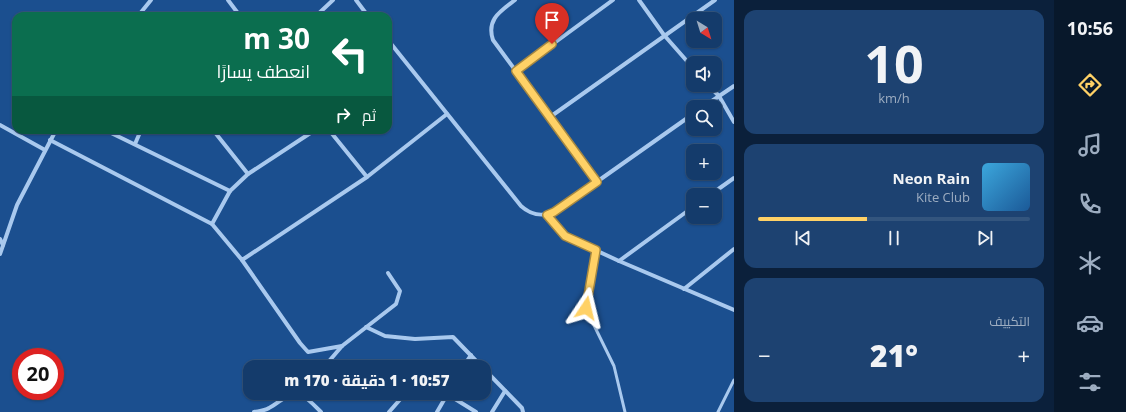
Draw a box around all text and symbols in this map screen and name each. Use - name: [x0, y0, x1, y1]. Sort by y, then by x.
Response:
- pin: [535, 3, 569, 44]
- icon: arrive: [541, 9, 563, 31]
- north arrow: [686, 12, 722, 48]
- map controls: [686, 12, 722, 224]
- text: 10:56: [1067, 16, 1113, 40]
- text: 30 m: [243, 19, 310, 57]
- text: 10: [864, 27, 924, 98]
- icon: left: [324, 28, 376, 80]
- button: sound: [686, 56, 722, 92]
- text: انعطف يسارًا: [217, 59, 310, 83]
- icon: directions: [1076, 71, 1104, 99]
- text: km/h: [878, 89, 910, 107]
- button: search: [686, 100, 722, 136]
- icon: right: [332, 104, 354, 126]
- text: ثم: [362, 105, 376, 125]
- icon: music: [1076, 131, 1104, 159]
- button: +: [686, 144, 722, 180]
- text: Neon Rain: [893, 168, 970, 188]
- button: −: [686, 188, 722, 224]
- text: Kite Club: [916, 188, 970, 206]
- icon: phone: [1076, 190, 1104, 218]
- icon: previous: [792, 227, 814, 249]
- icon: pause: [883, 227, 905, 249]
- icon: next: [974, 227, 996, 249]
- icon: climate: [1076, 249, 1104, 277]
- position arrow: [565, 287, 607, 329]
- icon: car: [1076, 309, 1104, 337]
- text: التكييف: [989, 312, 1030, 330]
- text: 21°: [870, 335, 918, 376]
- text: −: [758, 340, 771, 370]
- text: +: [1017, 340, 1030, 370]
- speed limit sign: 20: [12, 348, 64, 400]
- icon: filters: [1076, 368, 1104, 396]
- text: 10:57 · 1 دقيقة · 170 m: [284, 370, 450, 390]

